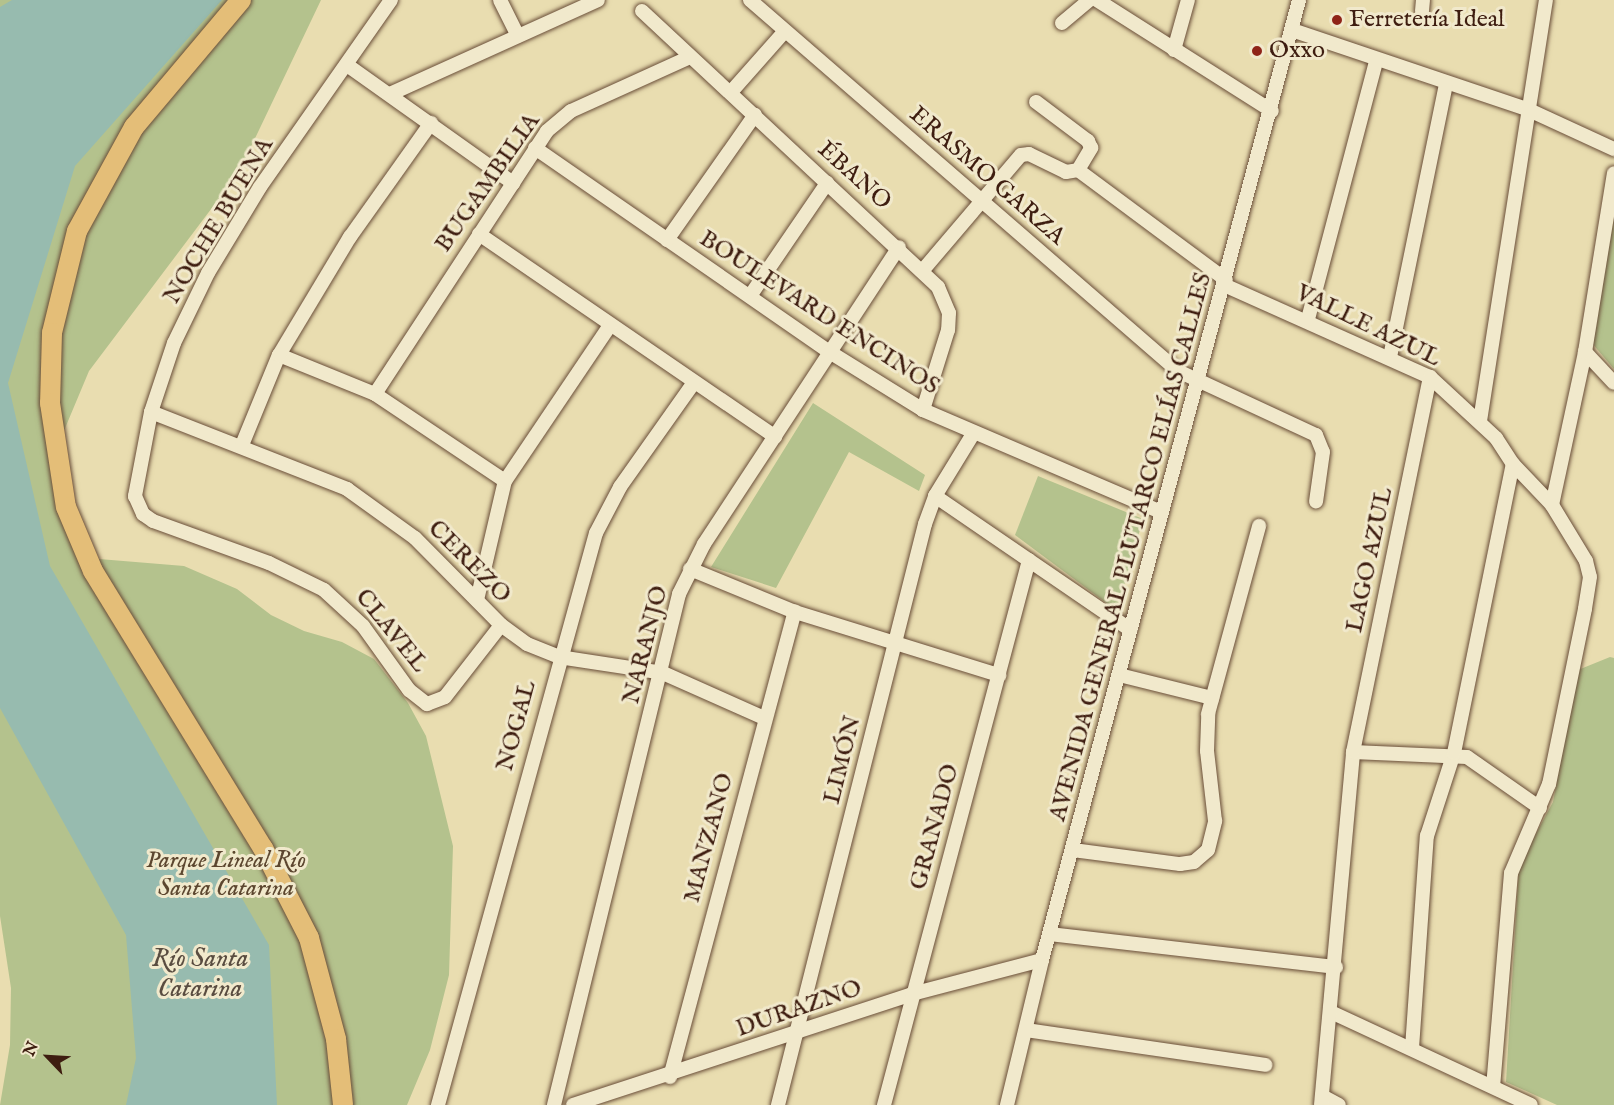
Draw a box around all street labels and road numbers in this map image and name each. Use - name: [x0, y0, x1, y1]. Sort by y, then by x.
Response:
- street label: ERASMO GARZA: [903, 100, 1071, 252]
- street label: BUGAMBILIA: [429, 108, 547, 258]
- street label: NOCHE BUENA: [158, 133, 280, 309]
- street label: ÉBANO: [811, 135, 897, 217]
- street label: BOULEVARD ENCINOS: [694, 225, 944, 401]
- street label: AVENIDA GENERAL PLUTARCO ELÍAS CALLES: [1044, 270, 1218, 824]
- street label: VALLE AZUL: [1291, 279, 1445, 373]
- street label: LAGO AZUL: [1341, 485, 1399, 635]
- street label: CEREZO: [422, 515, 516, 609]
- street label: NARANJO: [617, 583, 675, 707]
- street label: CLAVEL: [349, 584, 433, 678]
- street label: NOGAL: [491, 678, 543, 774]
- street label: LIMÓN: [818, 713, 868, 807]
- street label: GRANADO: [904, 761, 966, 893]
- street label: MANZANO: [678, 770, 740, 906]
- street label: DURAZNO: [732, 974, 866, 1044]

